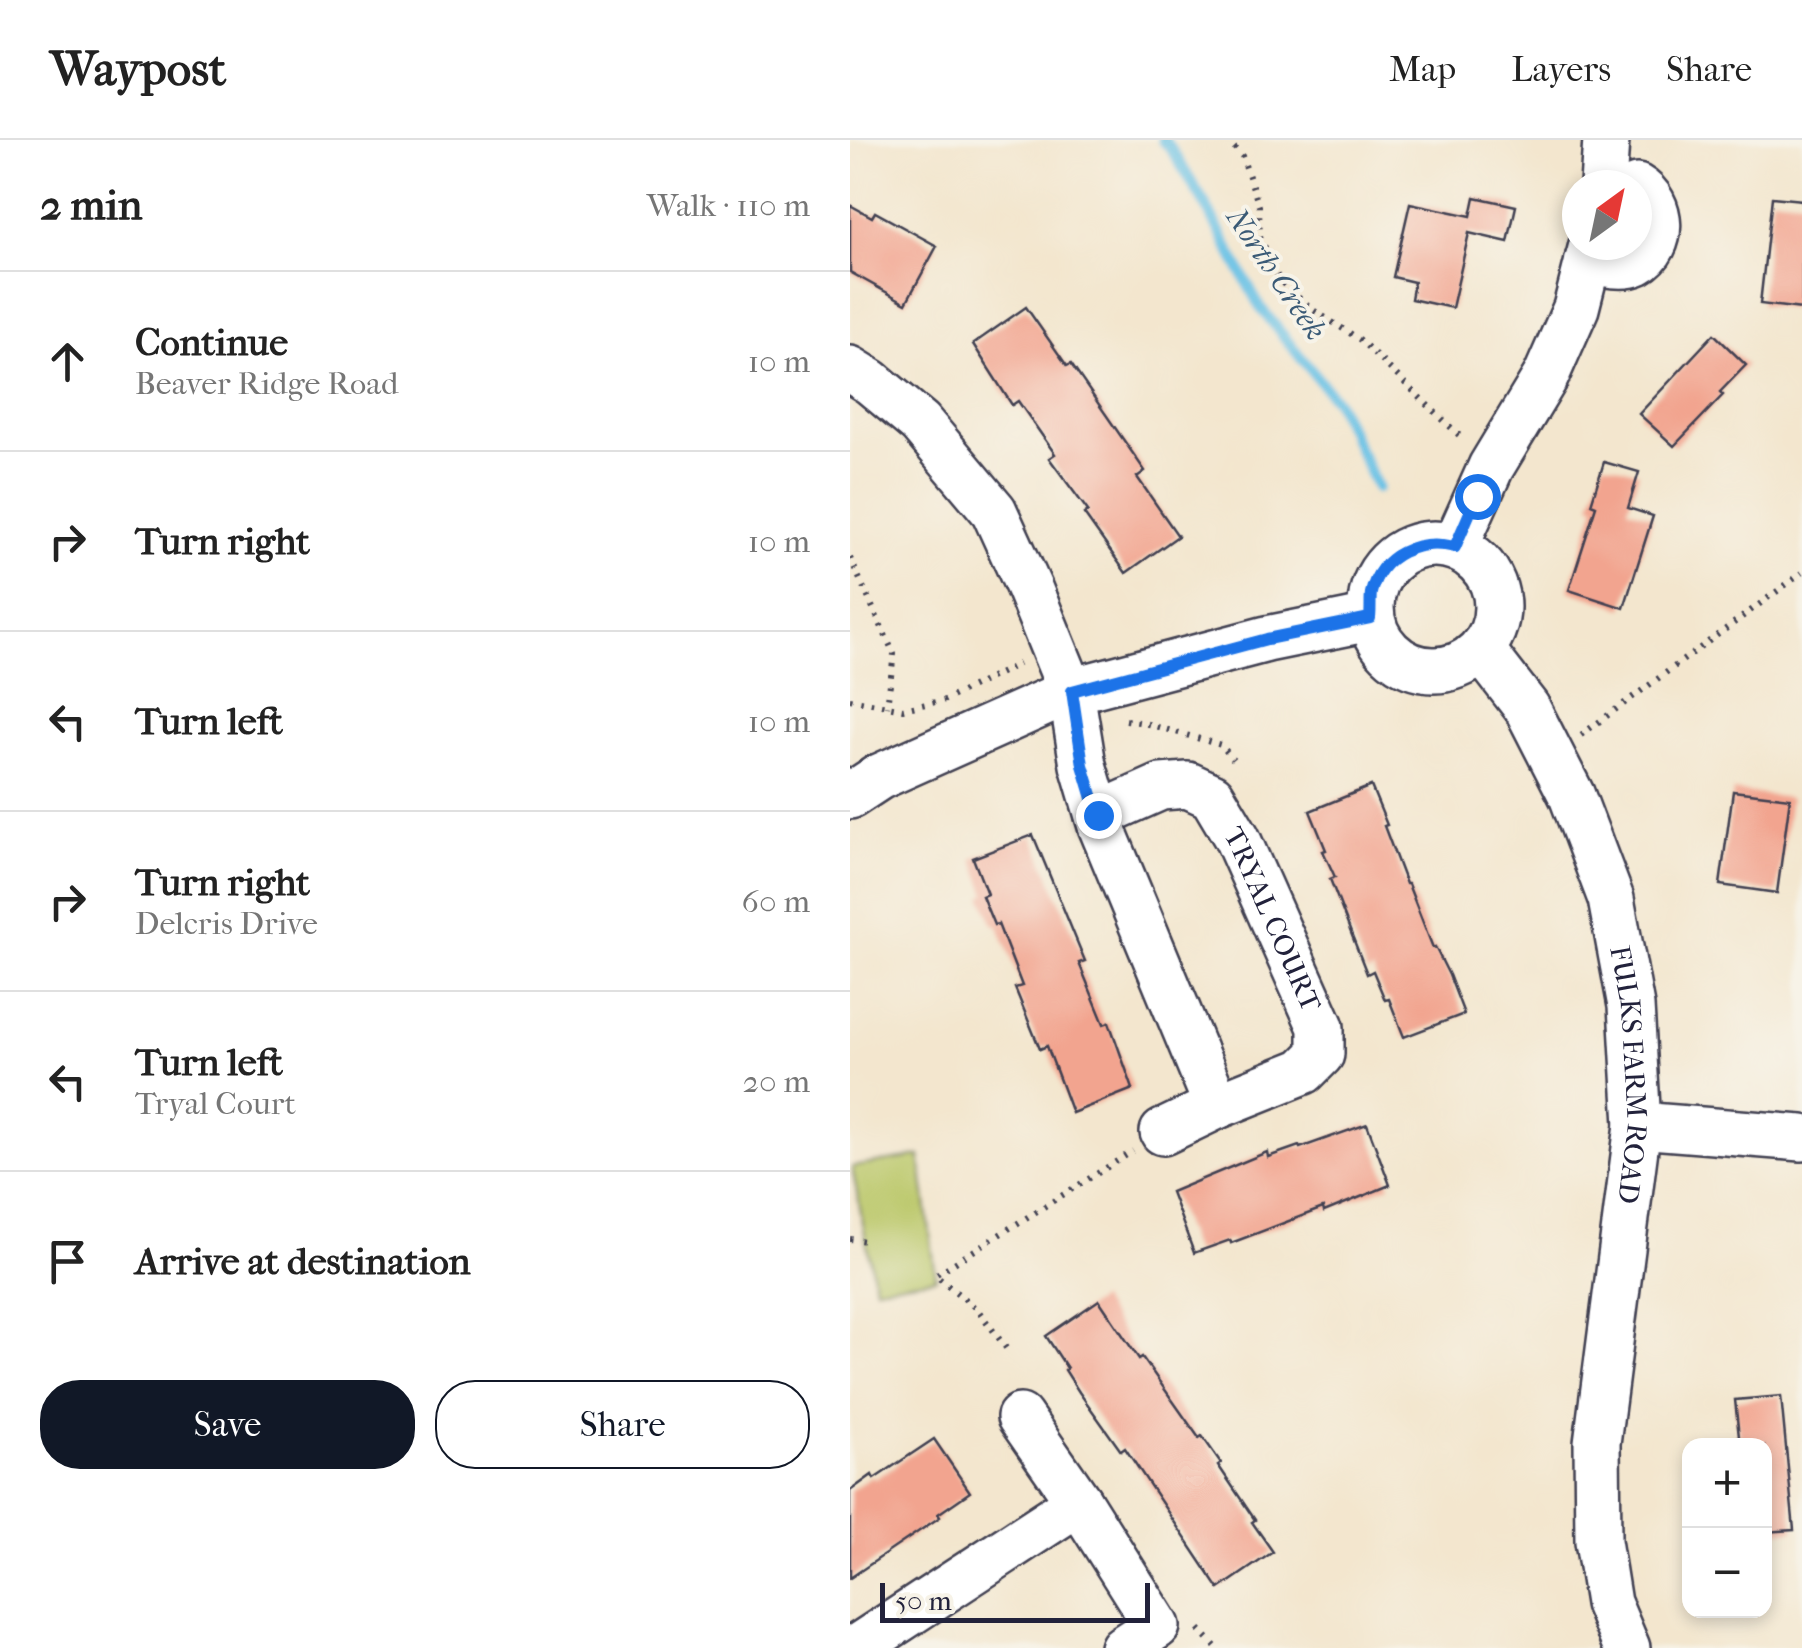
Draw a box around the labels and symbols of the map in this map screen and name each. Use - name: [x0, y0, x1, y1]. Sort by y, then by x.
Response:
- north arrow: [1562, 170, 1652, 260]
- water label: North Creek: [1218, 200, 1333, 347]
- route start: [1455, 474, 1501, 520]
- route end: [1076, 793, 1122, 839]
- street label: TRYAL COURT: [1218, 821, 1329, 1017]
- street label: FULKS FARM ROAD: [1604, 943, 1655, 1206]
- scale bar: [880, 1578, 1150, 1622]

